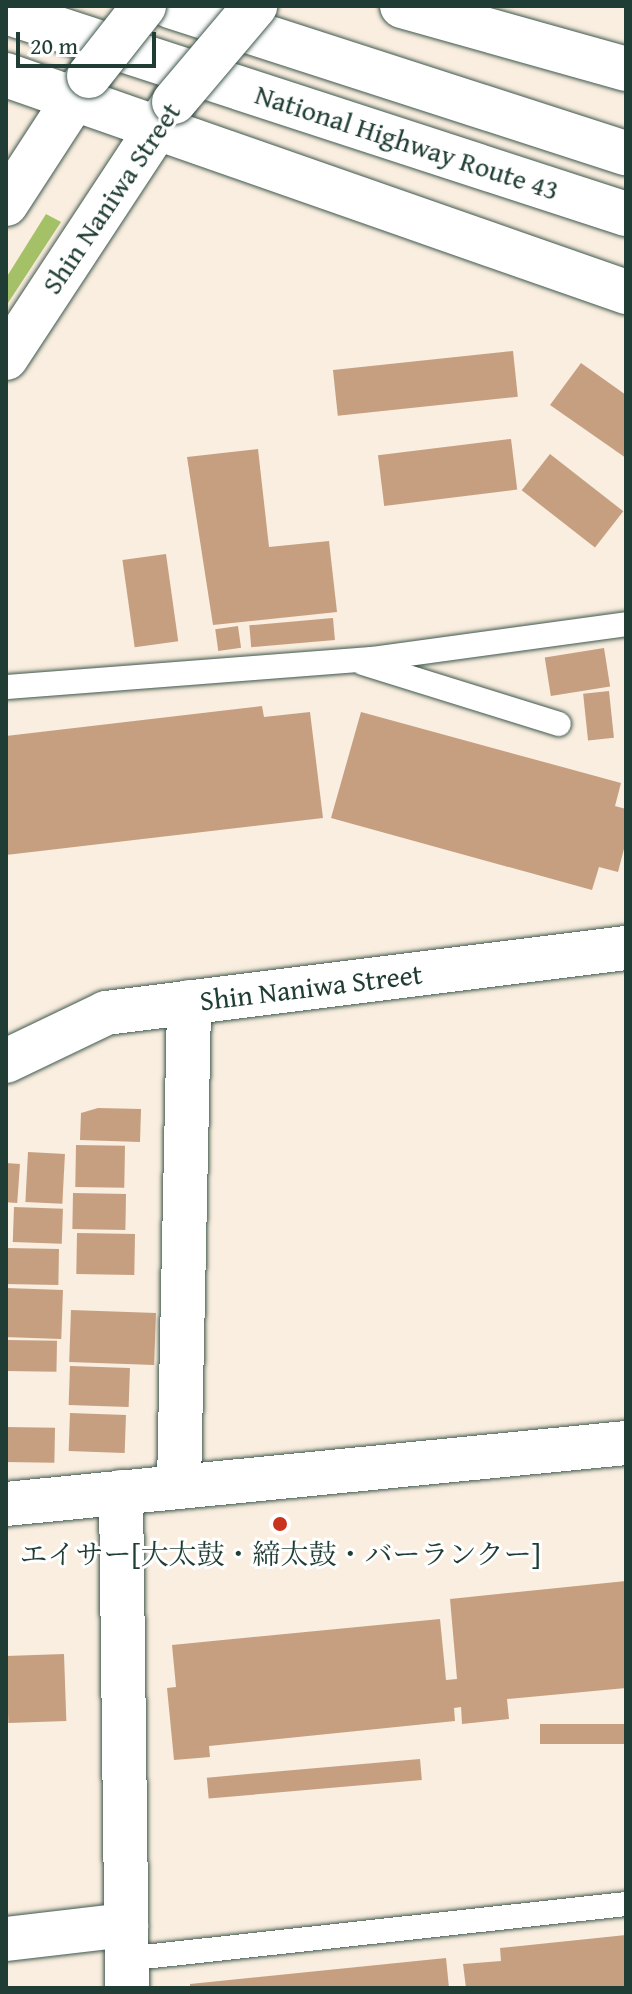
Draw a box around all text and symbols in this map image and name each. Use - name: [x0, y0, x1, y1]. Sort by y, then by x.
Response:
- scale bar: [20, 16, 160, 66]
- text: 20 m: [30, 28, 78, 63]
- street label: National Highway Route 43: [251, 77, 563, 207]
- street label: Shin Naniwa Street: [34, 96, 188, 300]
- street label: Shin Naniwa Street: [198, 957, 424, 1017]
- marker: エイサー[大太鼓・締太鼓・バーランクー]: [271, 1515, 289, 1533]
- place label: エイサー[大太鼓・締太鼓・バーランクー]: [19, 1537, 541, 1571]

